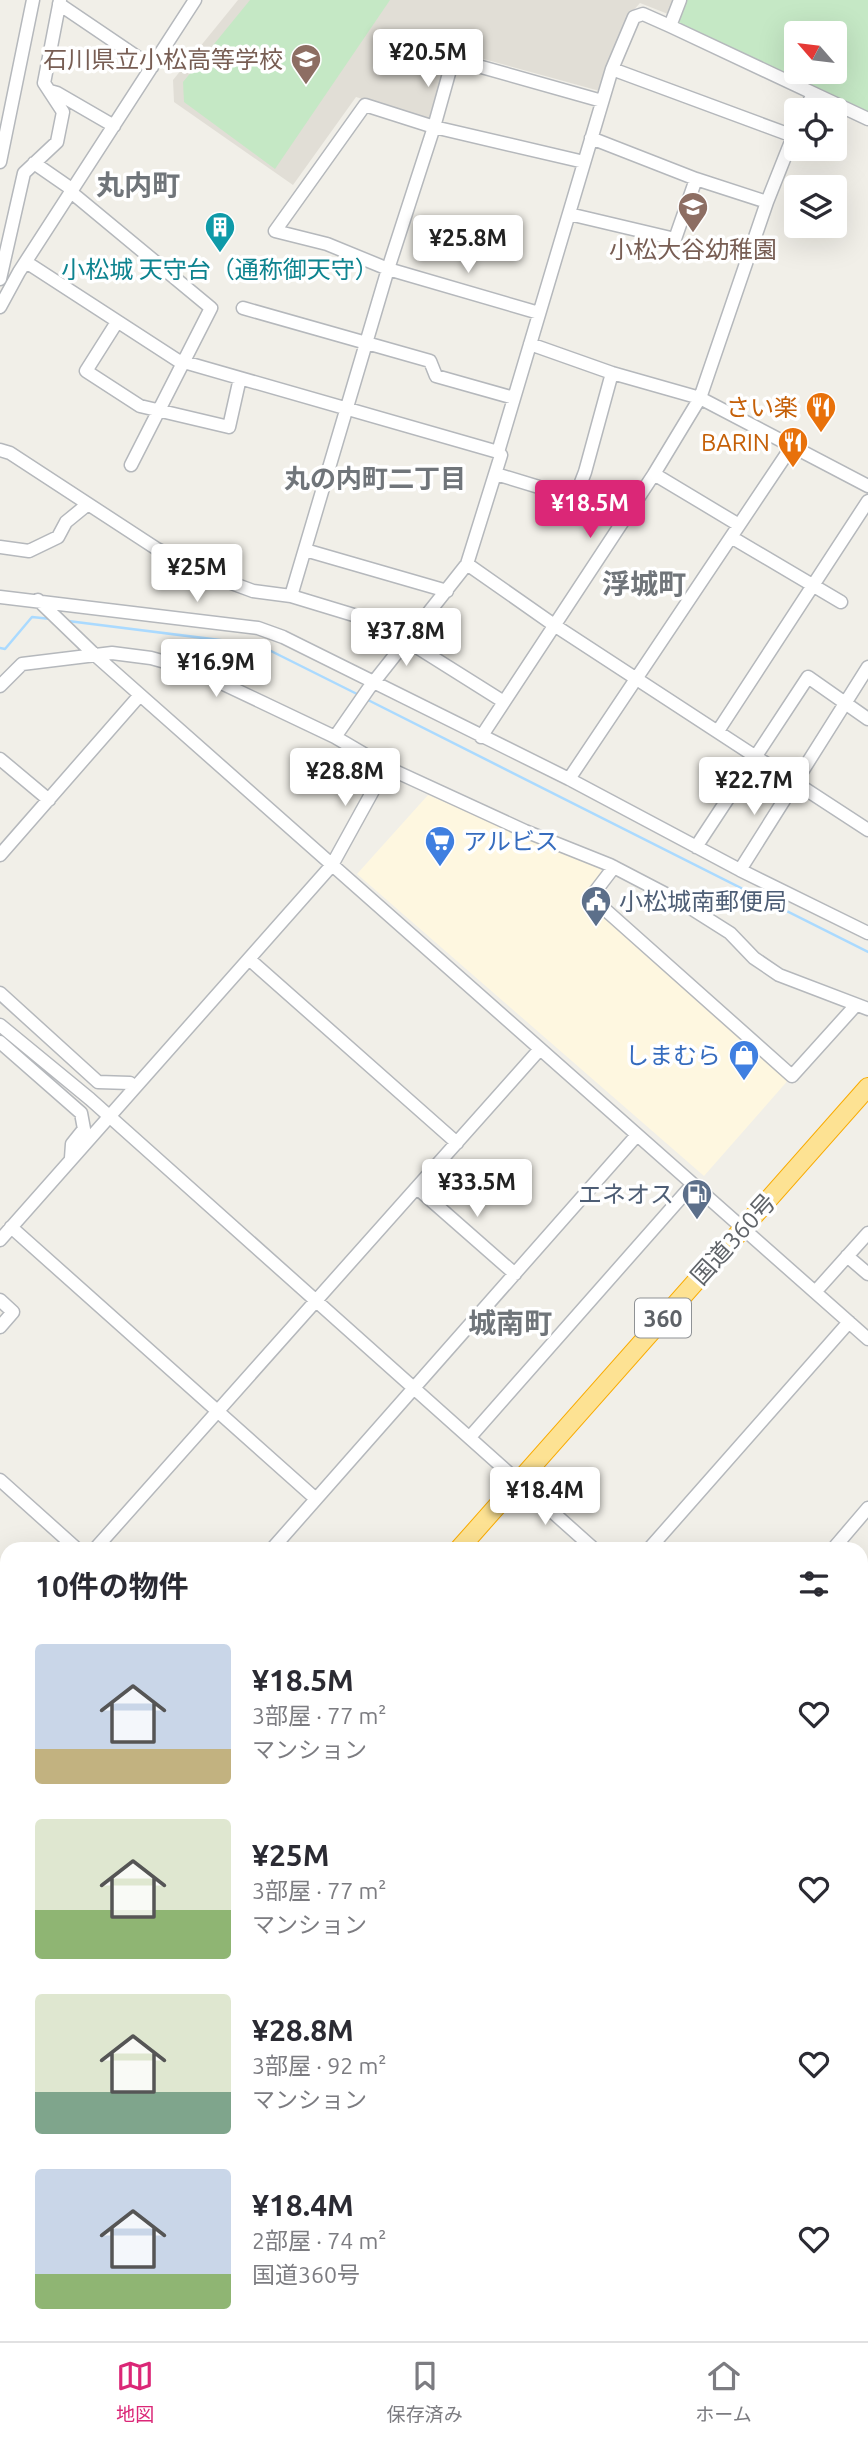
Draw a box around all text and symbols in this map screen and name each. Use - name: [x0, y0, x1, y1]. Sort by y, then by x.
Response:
- north arrow: [784, 21, 847, 84]
- map controls: [784, 21, 847, 238]
- pin: ¥20.5M: [371, 29, 485, 89]
- text: ¥20.5M: [389, 39, 467, 64]
- school or university icon: 石川県立小松高等学校: [289, 42, 323, 86]
- place label: 石川県立小松高等学校: [43, 46, 283, 73]
- button: locate: [784, 98, 847, 161]
- district label: 丸内町: [96, 169, 180, 200]
- button: layers: [784, 175, 847, 238]
- school or university icon: 小松大谷幼稚園: [676, 190, 710, 234]
- building icon: 小松城 天守台（通称御天守）: [203, 210, 237, 254]
- pin: ¥25.8M: [411, 216, 525, 275]
- text: ¥25.8M: [429, 225, 507, 250]
- place label: 小松大谷幼稚園: [609, 236, 777, 263]
- place label: 小松城 天守台（通称御天守）: [61, 256, 379, 283]
- restaurant icon: さい楽: [804, 390, 838, 434]
- place label: さい楽: [726, 394, 798, 421]
- restaurant icon: BARIN: [776, 425, 810, 469]
- place label: BARIN: [701, 429, 770, 456]
- district label: 丸の内町二丁目: [284, 464, 466, 493]
- pin: ¥18.5M: [533, 480, 647, 540]
- text: ¥18.5M: [551, 490, 629, 515]
- pin: ¥25M: [156, 544, 238, 604]
- text: ¥25M: [167, 554, 227, 579]
- district label: 浮城町: [602, 568, 686, 599]
- pin: ¥37.8M: [349, 608, 463, 668]
- text: ¥37.8M: [367, 618, 445, 643]
- pin: ¥16.9M: [159, 640, 273, 699]
- text: ¥16.9M: [177, 649, 255, 674]
- pin: ¥28.8M: [288, 748, 402, 808]
- text: ¥28.8M: [306, 758, 384, 783]
- pin: ¥22.7M: [697, 758, 811, 817]
- text: ¥22.7M: [715, 767, 793, 792]
- supermarket icon: アルビス: [423, 824, 457, 868]
- place label: アルビス: [463, 828, 559, 855]
- public building icon: 小松城南郵便局: [579, 884, 613, 928]
- place label: 小松城南郵便局: [619, 888, 787, 915]
- shop icon: しまむら: [727, 1038, 761, 1082]
- place label: しまむら: [625, 1042, 721, 1069]
- pin: ¥33.5M: [420, 1160, 534, 1219]
- text: ¥33.5M: [438, 1169, 516, 1194]
- fuel station icon: エネオス: [680, 1177, 714, 1221]
- place label: エネオス: [578, 1181, 674, 1208]
- street label: 国道360号: [685, 1188, 781, 1290]
- road number: 360: [635, 1298, 691, 1338]
- district label: 城南町: [468, 1307, 552, 1338]
- pin: ¥18.4M: [488, 1468, 602, 1527]
- text: ¥18.4M: [506, 1477, 584, 1502]
- icon: filters: [795, 1565, 833, 1603]
- text: 10件の物件: [35, 1569, 189, 1603]
- text: ¥18.5M: [252, 1663, 354, 1697]
- icon: home: [91, 1672, 175, 1756]
- icon: heart: [795, 1695, 833, 1733]
- text: 3部屋 · 77 m²: [252, 1703, 386, 1728]
- text: マンション: [252, 1737, 367, 1762]
- text: ¥25M: [252, 1838, 329, 1872]
- icon: home: [91, 1847, 175, 1931]
- icon: heart: [795, 1870, 833, 1908]
- text: 3部屋 · 77 m²: [252, 1878, 386, 1903]
- text: マンション: [252, 1912, 367, 1937]
- text: ¥28.8M: [252, 2013, 354, 2047]
- icon: home: [91, 2022, 175, 2106]
- icon: heart: [795, 2045, 833, 2083]
- text: 3部屋 · 92 m²: [252, 2053, 386, 2078]
- text: マンション: [252, 2087, 367, 2112]
- text: ¥18.4M: [252, 2188, 354, 2222]
- icon: home: [91, 2197, 175, 2281]
- icon: heart: [795, 2220, 833, 2258]
- text: 2部屋 · 74 m²: [252, 2228, 386, 2253]
- text: 国道360号: [252, 2262, 360, 2287]
- tab: 地図: [116, 2357, 154, 2426]
- tab: 保存済み: [387, 2357, 463, 2426]
- tab: ホーム: [695, 2357, 752, 2426]

